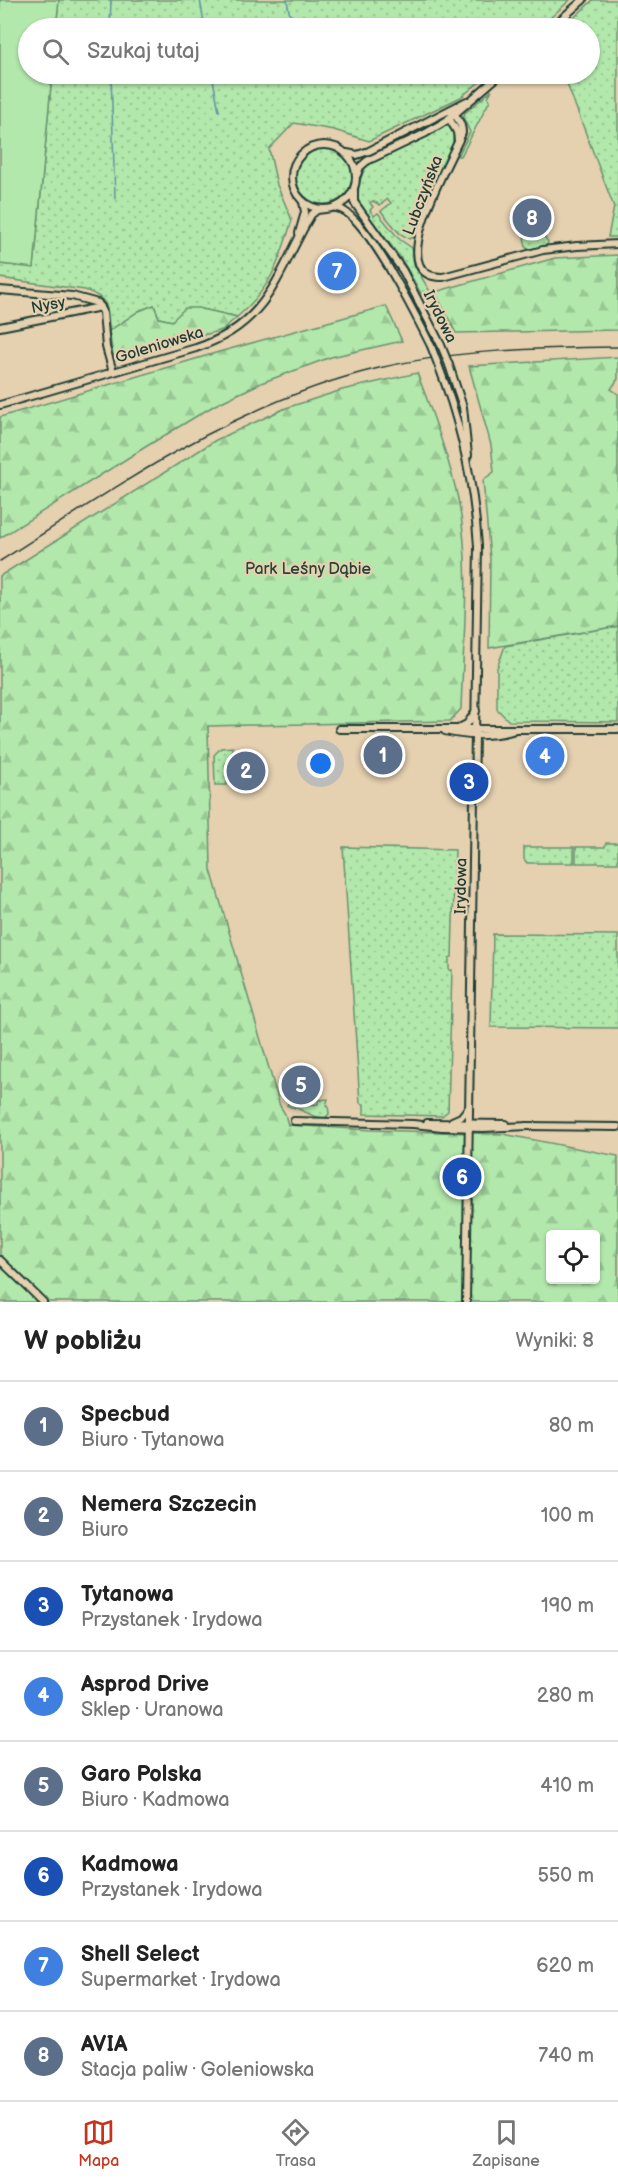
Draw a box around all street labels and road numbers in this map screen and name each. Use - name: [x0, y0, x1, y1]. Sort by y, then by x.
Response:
- street label: Lubczyńska: [400, 153, 447, 238]
- street label: Irydowa: [419, 287, 461, 346]
- street label: Nysy: [30, 293, 68, 318]
- street label: Goleniowska: [113, 323, 206, 368]
- street label: Irydowa: [452, 858, 471, 914]

